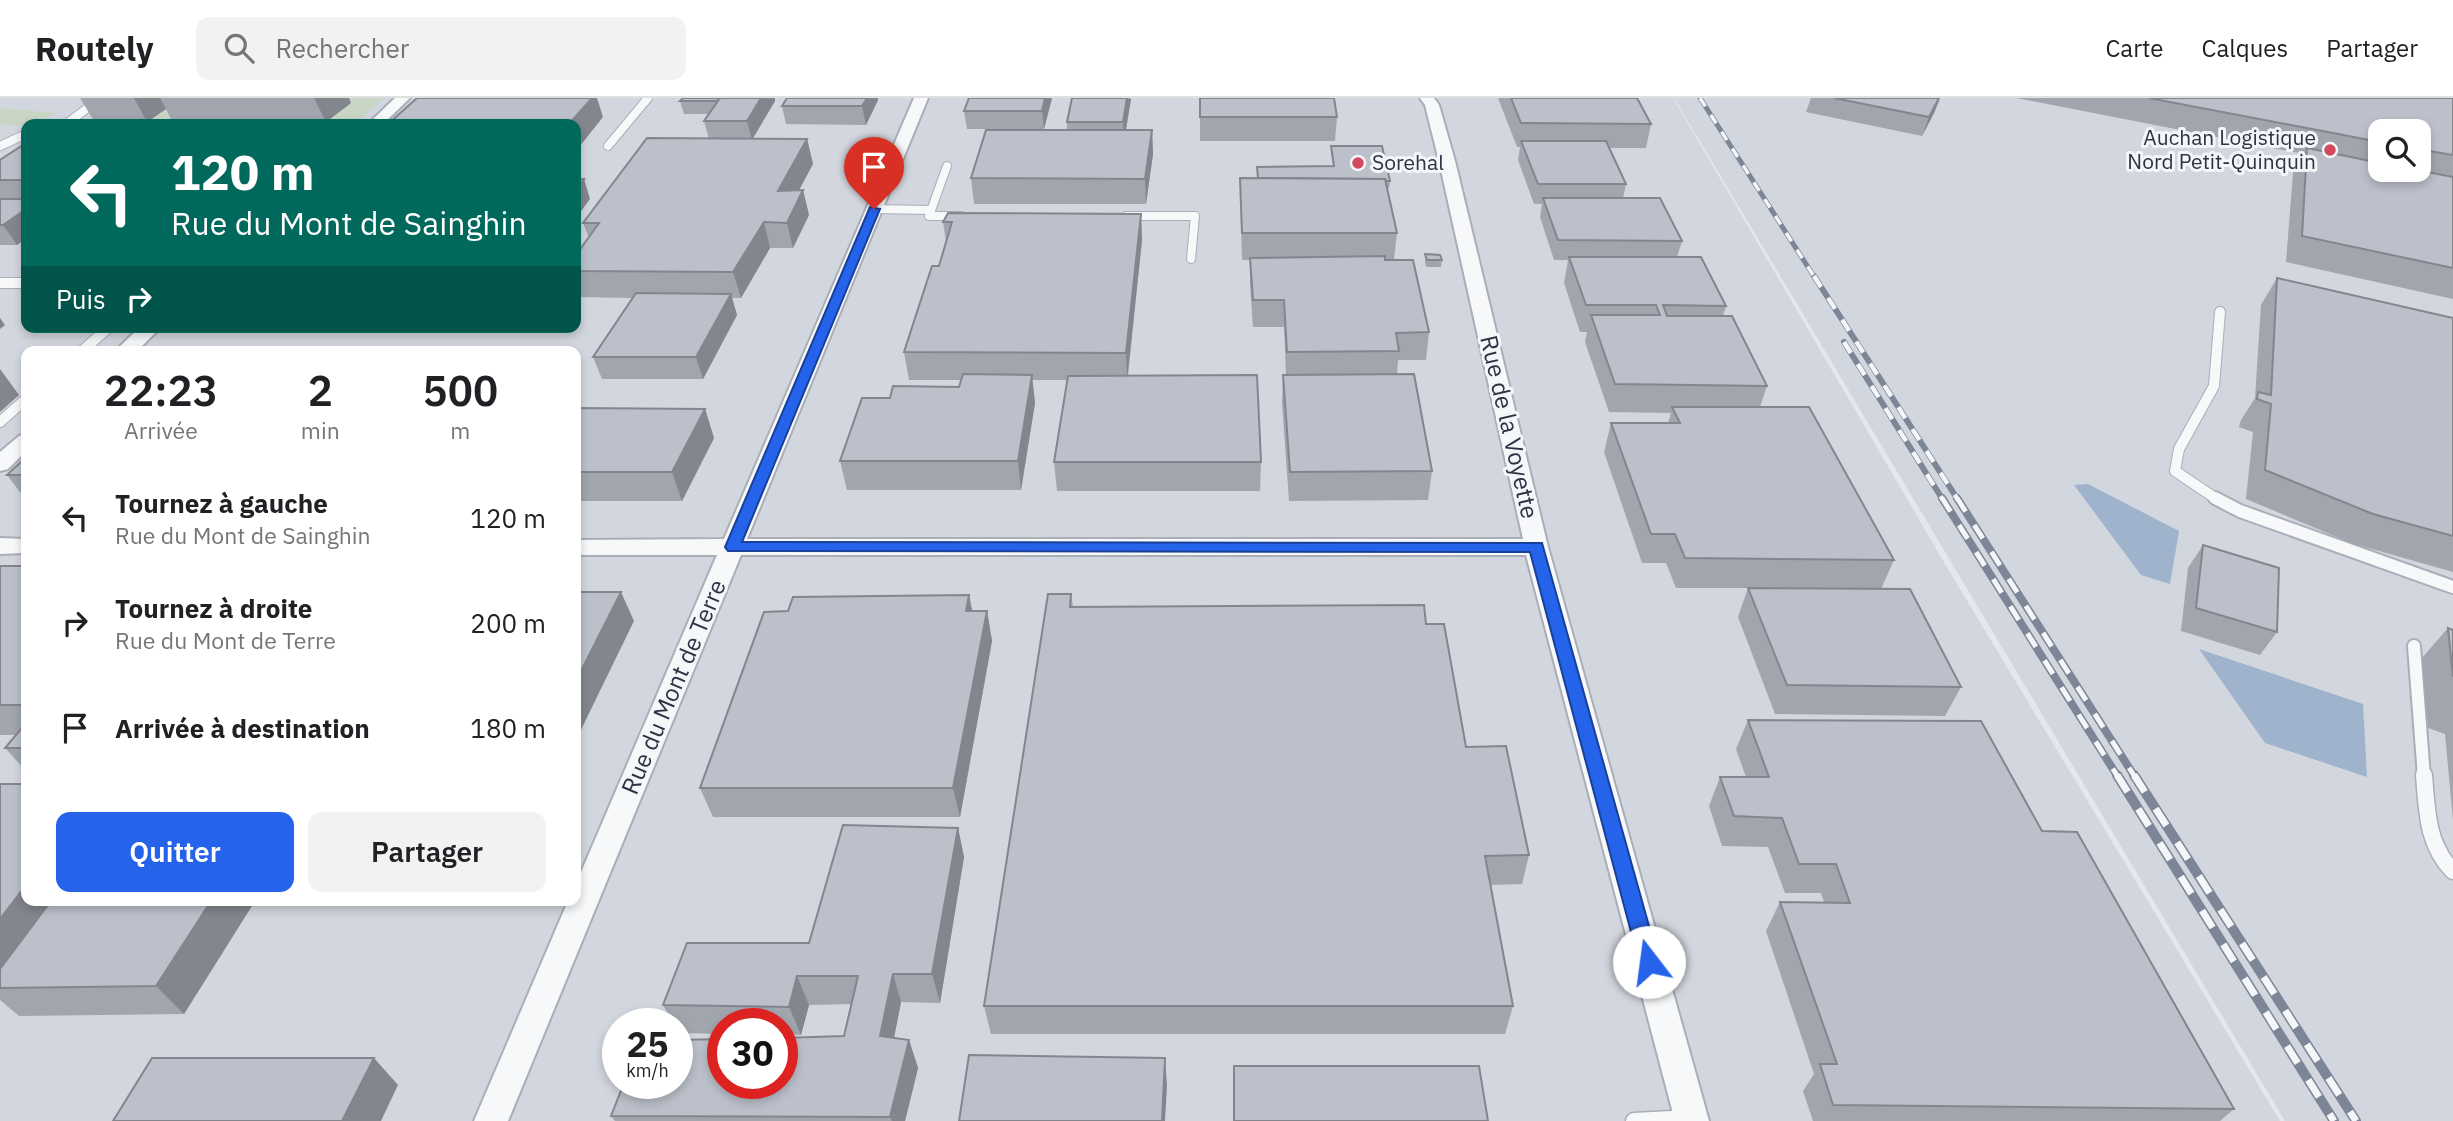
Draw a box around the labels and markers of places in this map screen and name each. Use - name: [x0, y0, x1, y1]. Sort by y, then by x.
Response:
- place label: Auchan Logistique Nord Petit-Quinquin: [2127, 123, 2316, 175]
- pin: [844, 137, 904, 209]
- marker: Auchan Logistique Nord Petit-Quinquin: [2322, 142, 2338, 158]
- place label: Sorehal: [1372, 148, 1444, 176]
- marker: Sorehal: [1350, 155, 1366, 171]

